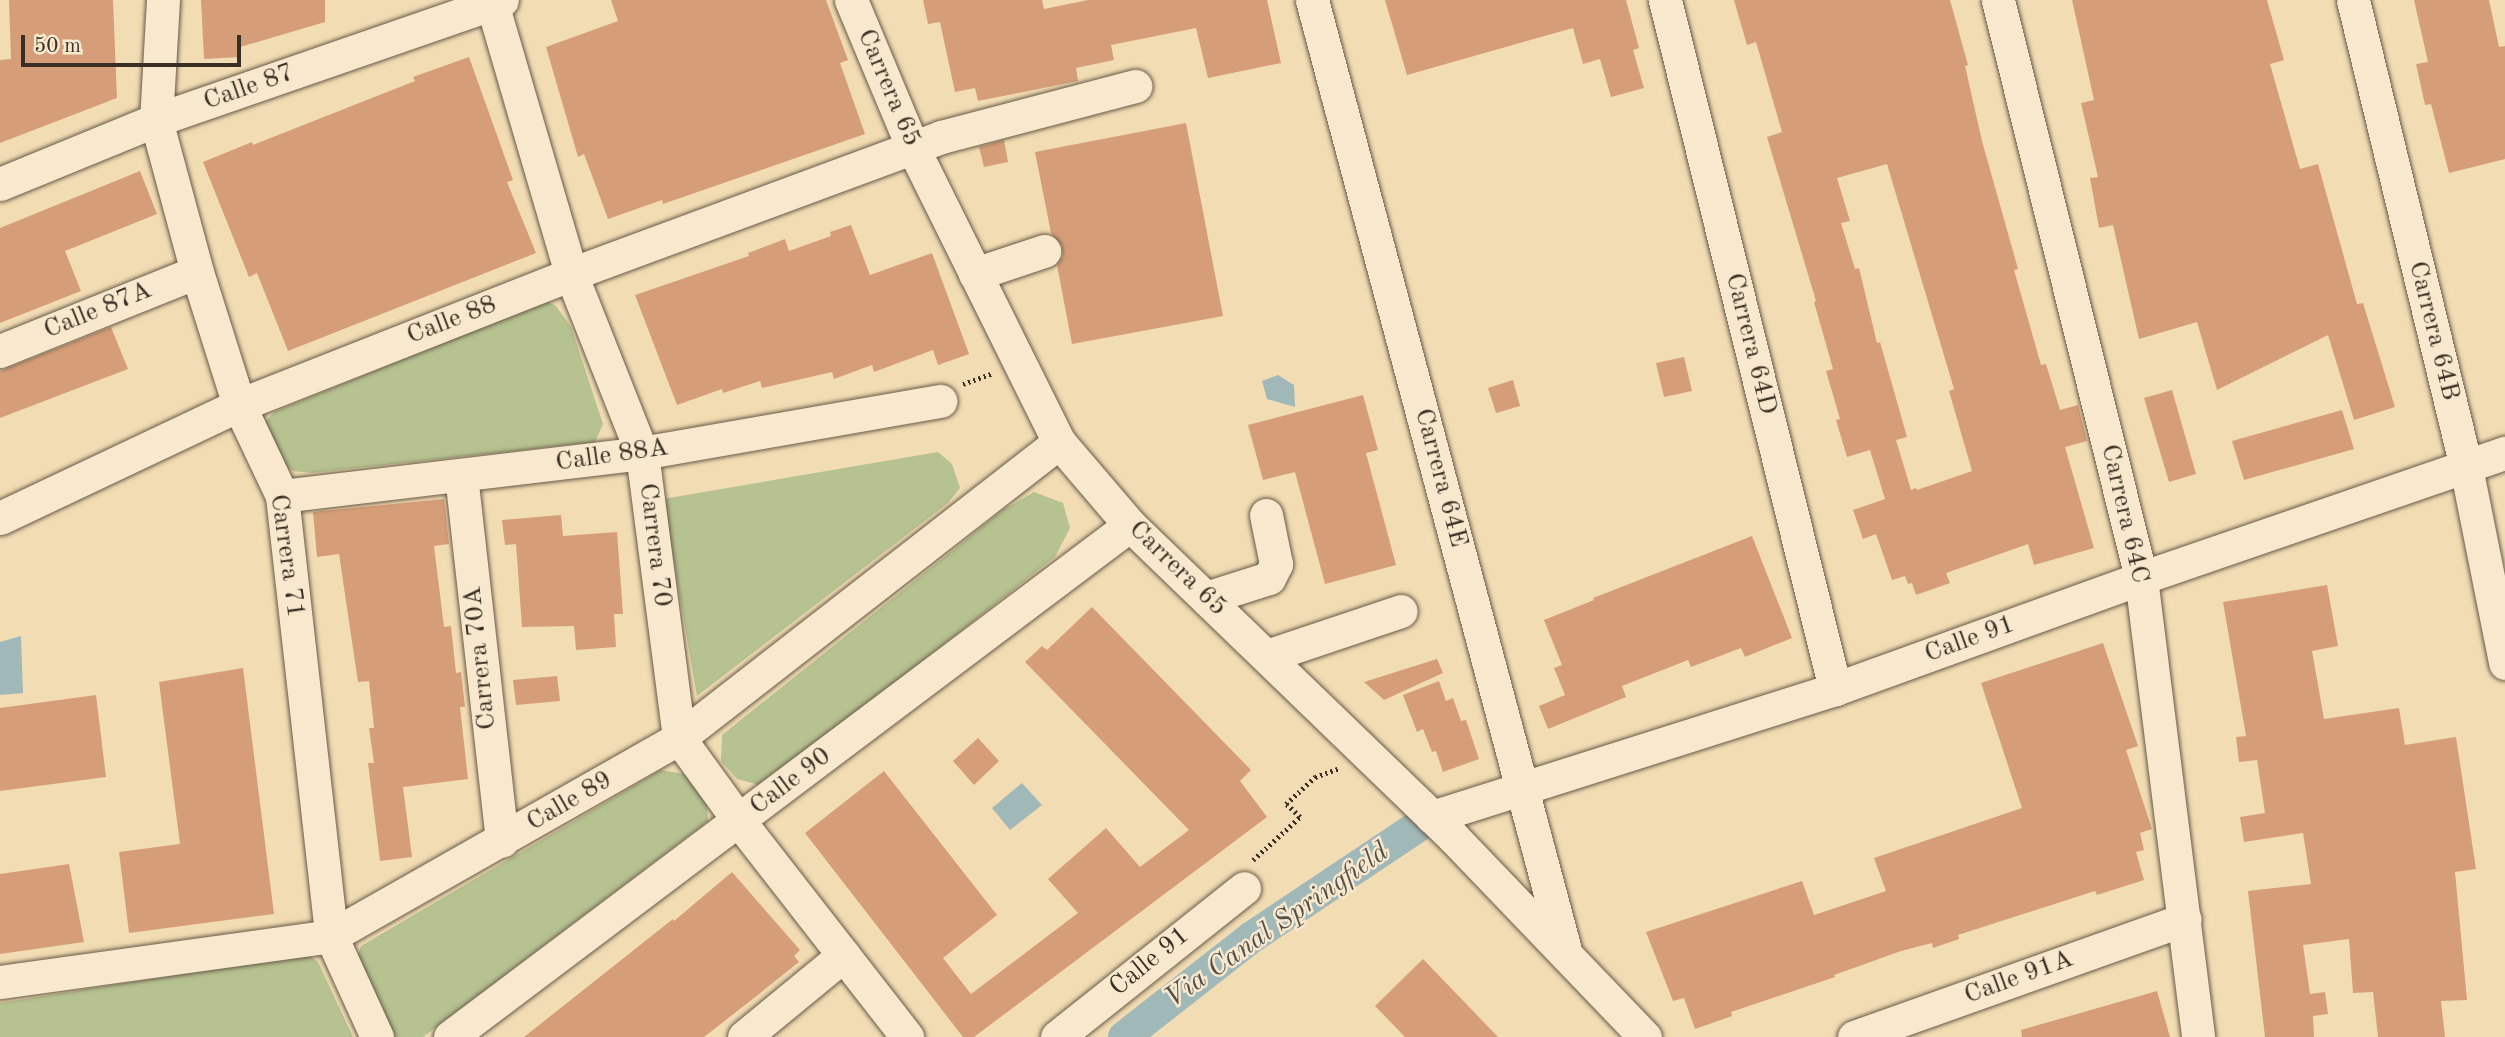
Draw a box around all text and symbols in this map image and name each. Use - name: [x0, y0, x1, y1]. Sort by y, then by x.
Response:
- scale bar: [24, 21, 245, 65]
- street label: Carrera 65: [849, 25, 927, 151]
- text: 50 m: [34, 36, 81, 57]
- street label: Calle 87: [200, 58, 298, 118]
- street label: Carrera 64B: [2401, 258, 2465, 404]
- street label: Carrera 64D: [1717, 270, 1783, 418]
- street label: Calle 87A: [40, 275, 156, 347]
- street label: Calle 88: [403, 290, 501, 352]
- street label: Carrera 64E: [1407, 405, 1473, 551]
- street label: Calle 88A: [554, 433, 670, 479]
- street label: Carrera 64C: [2093, 441, 2155, 587]
- street label: Carrera 70: [631, 481, 677, 609]
- street label: Carrera 71: [262, 492, 310, 620]
- street label: Carrera 65: [1121, 515, 1233, 623]
- street label: Carrera 70A: [458, 585, 504, 731]
- street label: Calle 91: [1921, 609, 2019, 671]
- street label: Calle 90: [744, 741, 838, 823]
- street label: Calle 89: [522, 765, 618, 839]
- water label: Via Canal Springfield: [1158, 836, 1396, 1016]
- street label: Calle 91: [1104, 920, 1196, 1004]
- street label: Calle 91A: [1960, 944, 2078, 1012]

